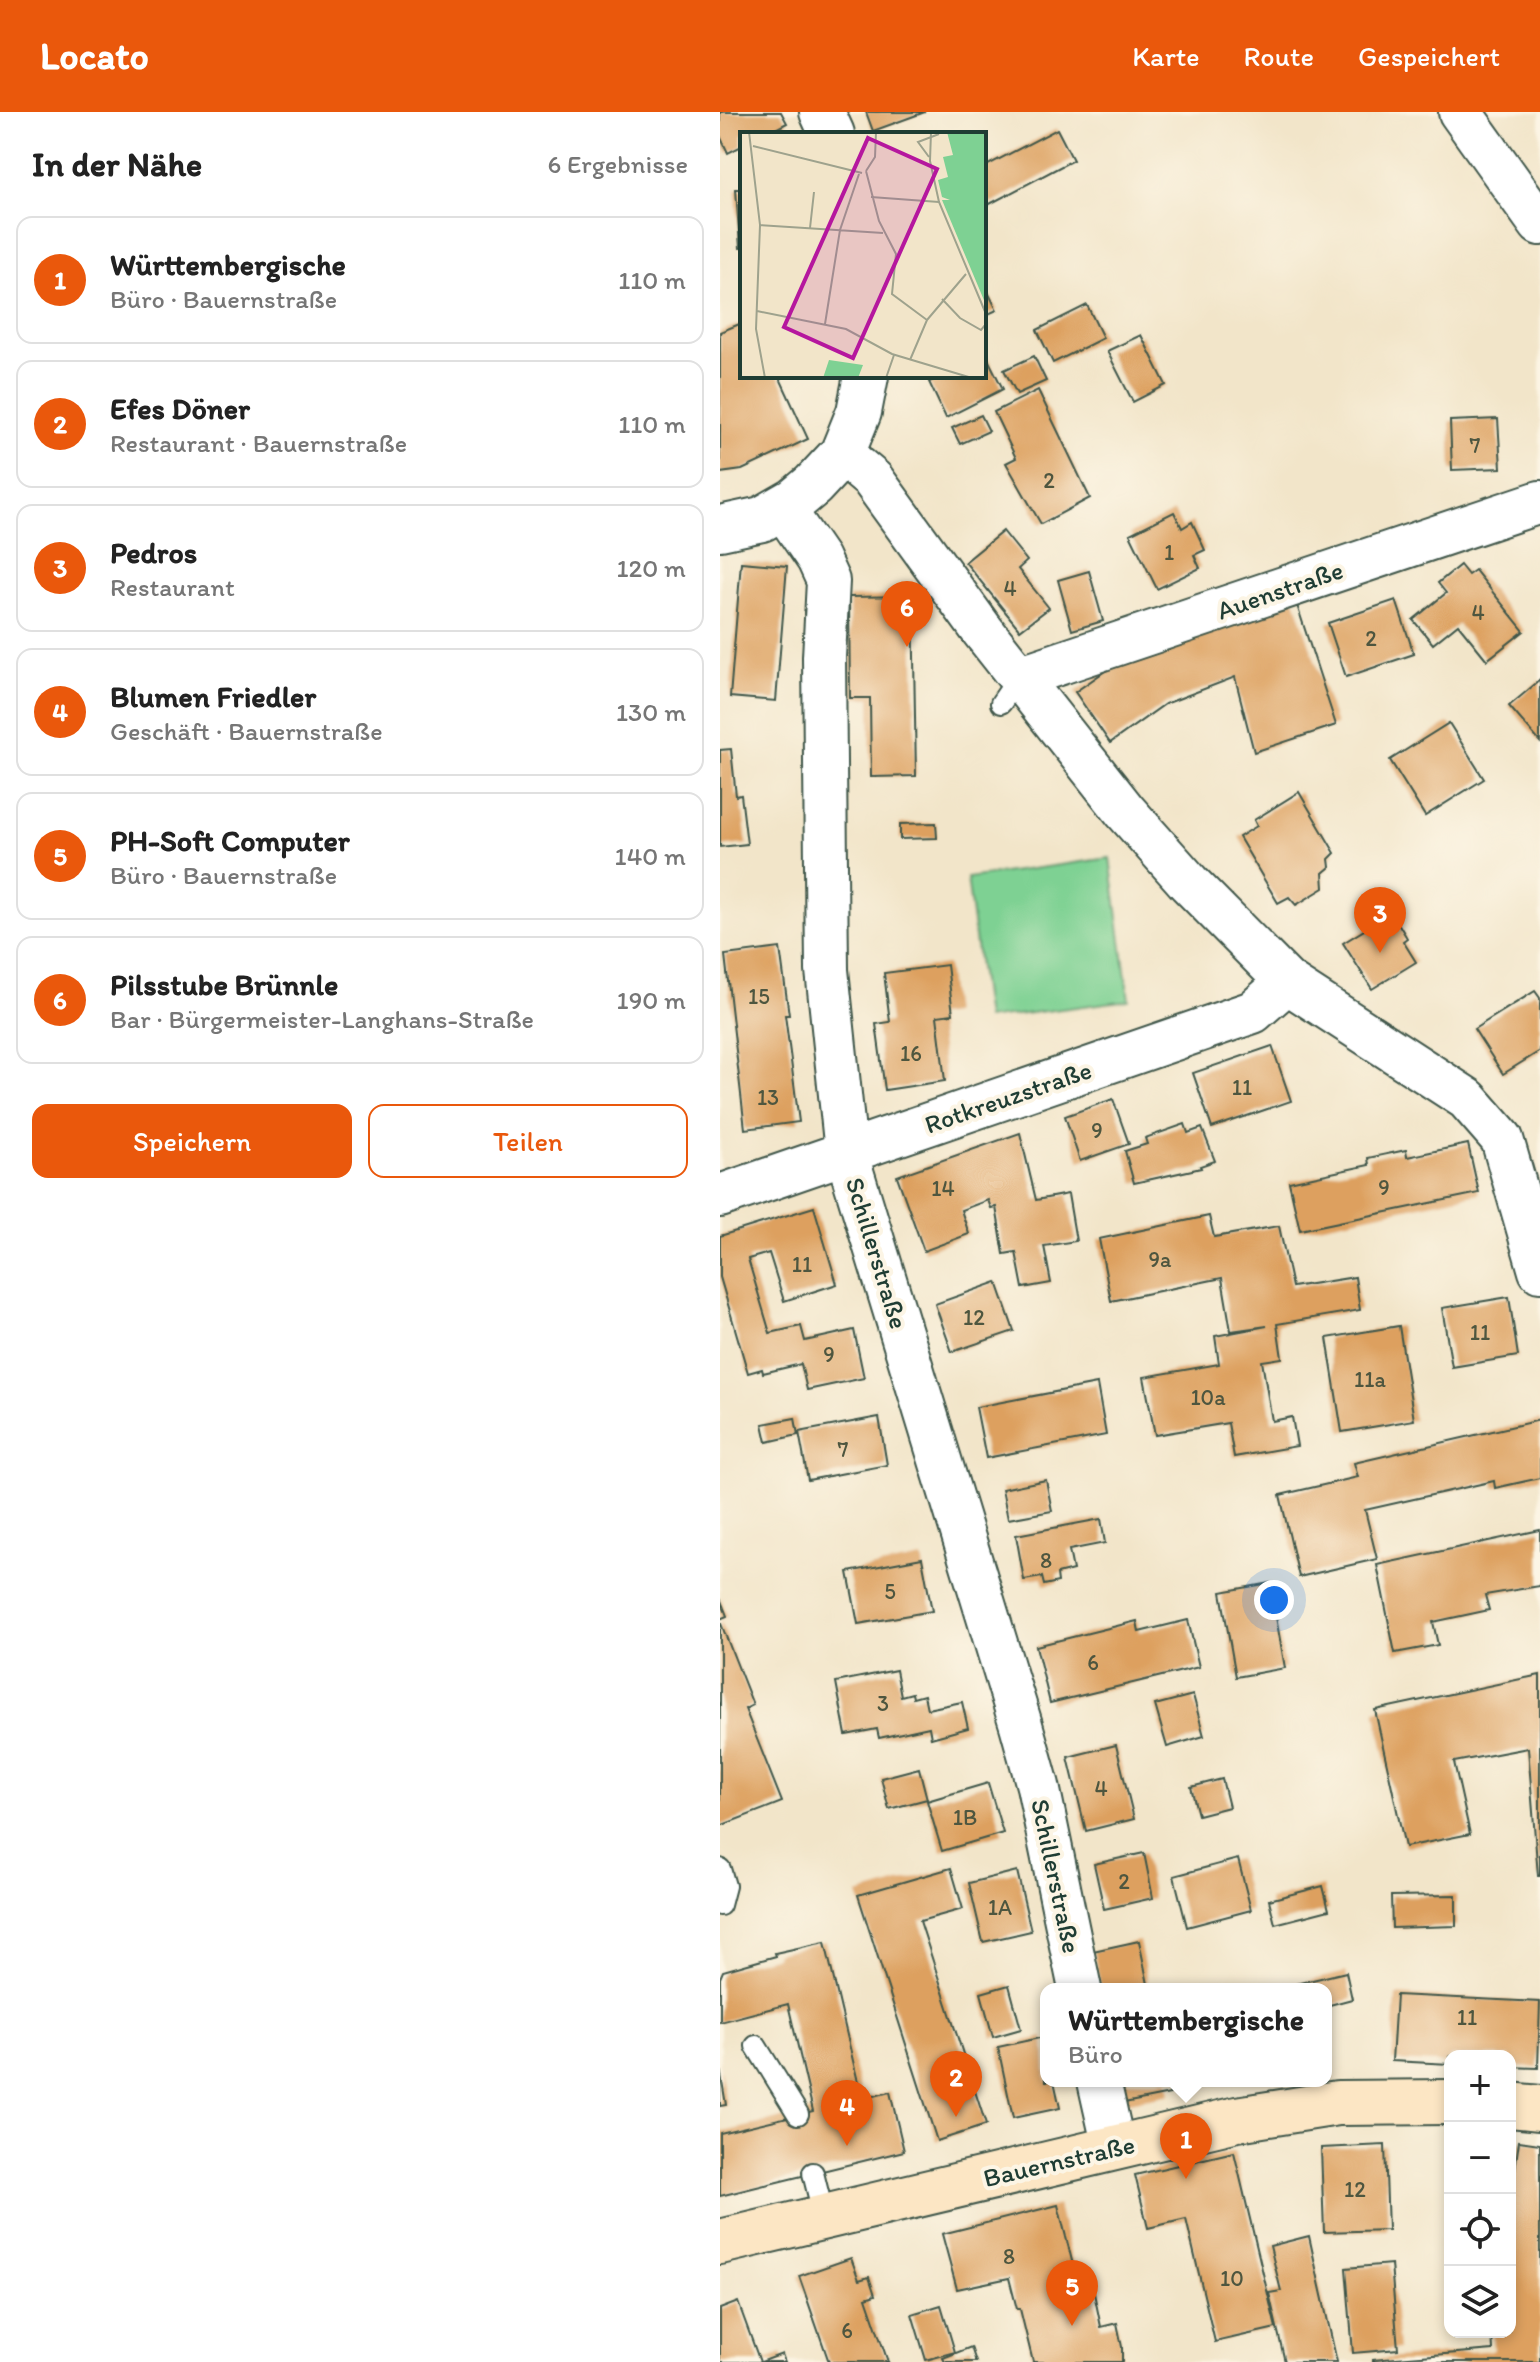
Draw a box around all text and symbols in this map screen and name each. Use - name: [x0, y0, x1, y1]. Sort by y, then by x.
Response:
- text: Locato: [40, 33, 149, 79]
- text: Karte: [1132, 39, 1200, 73]
- text: Route: [1244, 39, 1314, 73]
- text: Gespeichert: [1358, 39, 1500, 73]
- inset map: [740, 132, 986, 378]
- text: In der Nähe: [32, 144, 202, 185]
- text: 6 Ergebnisse: [547, 148, 688, 180]
- text: Württembergische: [110, 246, 346, 283]
- text: 1: [54, 264, 66, 296]
- text: 110 m: [618, 264, 686, 296]
- text: Büro · Bauernstraße: [110, 283, 337, 315]
- text: Efes Döner: [110, 390, 250, 427]
- text: 2: [53, 408, 67, 440]
- text: 110 m: [618, 408, 686, 440]
- text: Restaurant · Bauernstraße: [110, 427, 407, 459]
- house number: 7: [1470, 432, 1481, 459]
- house number: 2: [1043, 467, 1055, 494]
- text: Pedros: [110, 534, 197, 571]
- house number: 1: [1164, 539, 1174, 566]
- text: 3: [53, 552, 67, 584]
- text: 120 m: [617, 552, 686, 584]
- street label: Auenstraße: [1213, 553, 1347, 627]
- text: Restaurant: [110, 571, 235, 603]
- house number: 4: [1003, 575, 1017, 602]
- pin: 6: [881, 581, 933, 647]
- house number: 4: [1471, 599, 1485, 626]
- house number: 2: [1365, 625, 1377, 652]
- text: Blumen Friedler: [110, 678, 316, 715]
- text: 4: [52, 696, 68, 728]
- text: 130 m: [616, 696, 686, 728]
- text: Geschäft · Bauernstraße: [110, 715, 383, 747]
- text: PH-Soft Computer: [110, 822, 350, 859]
- text: 5: [53, 840, 67, 872]
- text: 140 m: [615, 840, 686, 872]
- text: Büro · Bauernstraße: [110, 859, 337, 891]
- pin: 3: [1354, 887, 1406, 953]
- text: Pilsstube Brünnle: [110, 966, 338, 1003]
- house number: 15: [748, 983, 770, 1010]
- text: 6: [53, 984, 67, 1016]
- text: 190 m: [617, 984, 686, 1016]
- text: Bar · Bürgermeister-Langhans-Straße: [110, 1003, 534, 1035]
- house number: 16: [900, 1040, 922, 1067]
- street label: Rotkreuzstraße: [920, 1053, 1096, 1141]
- house number: 11: [1232, 1074, 1252, 1101]
- house number: 13: [757, 1084, 779, 1111]
- button: Speichern: [32, 1104, 352, 1178]
- button: Teilen: [368, 1104, 688, 1178]
- house number: 9: [1091, 1117, 1103, 1144]
- street label: Schillerstraße: [839, 1173, 915, 1333]
- house number: 9: [1378, 1174, 1390, 1201]
- house number: 14: [931, 1175, 955, 1202]
- house number: 9a: [1149, 1246, 1172, 1273]
- house number: 11: [792, 1251, 812, 1278]
- house number: 12: [963, 1304, 985, 1331]
- house number: 11: [1470, 1319, 1490, 1346]
- house number: 9: [823, 1341, 835, 1368]
- house number: 11a: [1354, 1366, 1386, 1393]
- house number: 10a: [1190, 1384, 1226, 1411]
- house number: 7: [838, 1436, 849, 1463]
- house number: 8: [1040, 1547, 1052, 1574]
- house number: 5: [884, 1578, 896, 1605]
- your location: [1254, 1580, 1294, 1620]
- house number: 6: [1087, 1649, 1099, 1676]
- house number: 3: [877, 1690, 889, 1717]
- house number: 4: [1094, 1775, 1108, 1802]
- street label: Schillerstraße: [1024, 1796, 1088, 1956]
- house number: 1B: [953, 1804, 977, 1831]
- house number: 2: [1118, 1868, 1130, 1895]
- house number: 1A: [988, 1894, 1012, 1921]
- popup: [1040, 1983, 1332, 2087]
- text: Württembergische: [1068, 2001, 1304, 2038]
- house number: 11: [1457, 2004, 1477, 2031]
- text: Büro: [1068, 2038, 1123, 2070]
- map controls: [1444, 2050, 1516, 2338]
- button: +: [1444, 2050, 1516, 2122]
- pin: 2: [930, 2051, 982, 2117]
- pin: 4: [821, 2080, 873, 2146]
- pin: 1: [1160, 2113, 1212, 2179]
- button: −: [1444, 2122, 1516, 2194]
- street label: Bauernstraße: [980, 2128, 1138, 2194]
- house number: 12: [1344, 2176, 1366, 2203]
- button: locate: [1444, 2194, 1516, 2266]
- house number: 8: [1003, 2243, 1015, 2270]
- pin: 5: [1046, 2260, 1098, 2326]
- house number: 10: [1220, 2265, 1244, 2292]
- button: layers: [1444, 2266, 1516, 2338]
- house number: 6: [841, 2317, 853, 2344]

